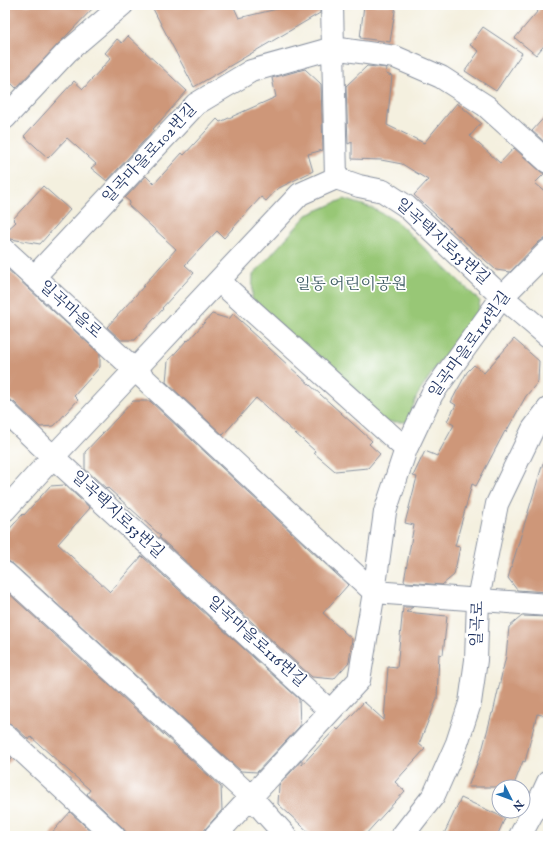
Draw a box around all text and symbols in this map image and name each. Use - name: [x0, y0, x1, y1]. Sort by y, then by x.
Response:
- street label: 일곡마을로102번길: [99, 100, 201, 208]
- street label: 일곡택지로53번길: [391, 194, 493, 290]
- park label: 일동 어린이공원: [295, 275, 407, 295]
- street label: 일곡마을로: [35, 277, 106, 344]
- street label: 일곡마을로116번길: [425, 288, 515, 402]
- street label: 일곡택지로53번길: [66, 467, 168, 563]
- street label: 일곡마을로116번길: [202, 592, 310, 692]
- street label: 일곡로: [467, 600, 489, 648]
- north arrow: [491, 779, 531, 819]
- text: N: [509, 796, 527, 814]

